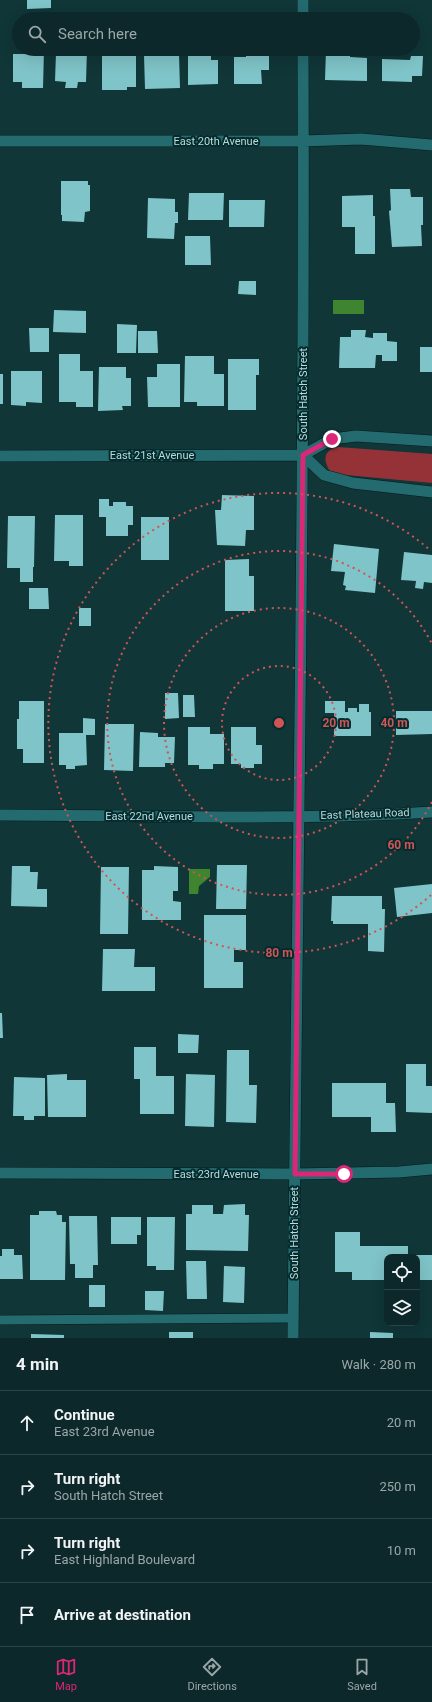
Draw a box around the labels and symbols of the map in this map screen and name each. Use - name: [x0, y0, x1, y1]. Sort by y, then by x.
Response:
- street label: East 20th Avenue: [174, 135, 259, 148]
- street label: South Hatch Street: [297, 347, 310, 440]
- route end: [323, 430, 341, 448]
- street label: East 21st Avenue: [110, 449, 194, 462]
- centre of rings: [272, 716, 286, 730]
- text: 20 m: [322, 716, 350, 730]
- text: 40 m: [380, 716, 408, 730]
- street label: East Plateau Road: [320, 806, 410, 822]
- street label: East 22nd Avenue: [105, 810, 193, 823]
- text: 60 m: [387, 838, 415, 852]
- text: 80 m: [265, 946, 293, 960]
- route start: [335, 1165, 353, 1183]
- street label: East 23rd Avenue: [173, 1168, 259, 1181]
- street label: South Hatch Street: [288, 1186, 301, 1279]

